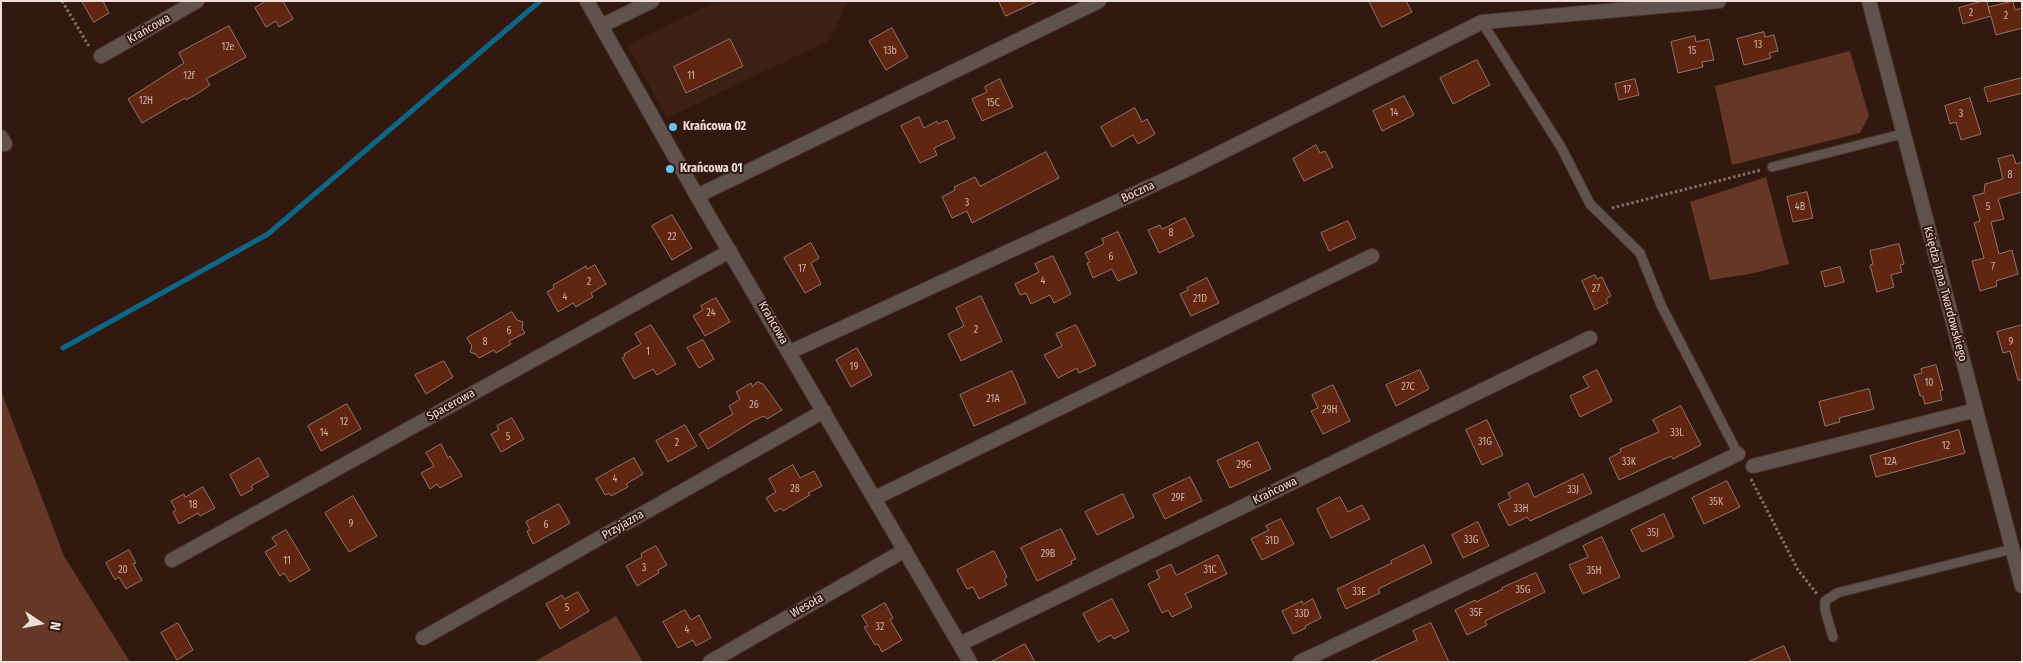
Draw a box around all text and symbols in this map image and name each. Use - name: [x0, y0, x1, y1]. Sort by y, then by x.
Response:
- house number: 2: [1969, 7, 1973, 19]
- house number: 2: [2004, 10, 2008, 22]
- street label: Krańcowa: [125, 11, 173, 47]
- house number: 13: [1754, 39, 1762, 51]
- house number: 12e: [221, 41, 235, 53]
- house number: 13b: [883, 45, 897, 57]
- house number: 15: [1688, 45, 1696, 57]
- house number: 12f: [183, 70, 195, 82]
- house number: 11: [687, 70, 695, 82]
- house number: 17: [1623, 84, 1631, 96]
- house number: 12H: [139, 95, 153, 107]
- house number: 15C: [986, 97, 1000, 109]
- house number: 14: [1390, 107, 1398, 119]
- house number: 3: [1959, 108, 1963, 120]
- place label: Krańcowa 02: [683, 120, 746, 134]
- marker: Krańcowa 02: [667, 121, 679, 133]
- place label: Krańcowa 01: [680, 162, 743, 176]
- marker: Krańcowa 01: [664, 163, 676, 175]
- house number: 8: [2008, 169, 2012, 181]
- street label: Boczna: [1119, 178, 1157, 206]
- house number: 3: [965, 197, 969, 209]
- house number: 4B: [1795, 201, 1805, 213]
- house number: 5: [1986, 201, 1990, 213]
- street label: Księdza Jana Twardowskiego: [1920, 225, 1970, 363]
- house number: 8: [1169, 227, 1173, 239]
- house number: 22: [668, 231, 676, 243]
- house number: 6: [1109, 251, 1113, 263]
- house number: 7: [1991, 261, 1995, 273]
- house number: 17: [798, 263, 806, 275]
- house number: 4: [1041, 275, 1045, 287]
- house number: 2: [587, 276, 591, 288]
- house number: 27: [1592, 283, 1600, 295]
- house number: 4: [563, 291, 567, 303]
- house number: 21D: [1193, 293, 1207, 305]
- street label: Krańcowa: [755, 299, 791, 347]
- house number: 24: [706, 307, 716, 319]
- house number: 2: [974, 324, 978, 336]
- house number: 6: [507, 325, 511, 337]
- house number: 8: [483, 336, 487, 348]
- house number: 9: [2009, 336, 2013, 348]
- house number: 1: [646, 346, 650, 358]
- house number: 19: [850, 361, 858, 373]
- house number: 10: [1924, 377, 1934, 389]
- house number: 27C: [1401, 381, 1415, 393]
- street label: Spacerowa: [424, 386, 478, 424]
- house number: 21A: [986, 393, 1000, 405]
- house number: 26: [749, 399, 759, 411]
- house number: 29H: [1322, 404, 1338, 416]
- house number: 12: [340, 416, 348, 428]
- house number: 14: [320, 427, 328, 439]
- house number: 33L: [1670, 427, 1684, 439]
- house number: 5: [506, 431, 510, 443]
- house number: 31G: [1478, 436, 1492, 448]
- house number: 2: [675, 437, 679, 449]
- house number: 12: [1942, 440, 1950, 452]
- house number: 33K: [1622, 456, 1636, 468]
- house number: 12A: [1883, 456, 1897, 468]
- house number: 29G: [1237, 459, 1251, 471]
- house number: 4: [613, 473, 617, 485]
- street label: Krańcowa: [1251, 474, 1299, 508]
- house number: 28: [790, 483, 800, 495]
- house number: 33J: [1567, 484, 1579, 496]
- house number: 29F: [1171, 492, 1185, 504]
- house number: 35K: [1709, 496, 1723, 508]
- house number: 18: [189, 499, 197, 511]
- house number: 33H: [1513, 503, 1529, 515]
- street label: Przyjazna: [599, 507, 647, 543]
- house number: 9: [349, 518, 353, 530]
- house number: 6: [544, 519, 548, 531]
- house number: 35J: [1647, 527, 1659, 539]
- house number: 33G: [1464, 534, 1478, 546]
- house number: 31D: [1265, 535, 1279, 547]
- house number: 29B: [1041, 548, 1055, 560]
- house number: 11: [283, 555, 291, 567]
- house number: 3: [642, 562, 646, 574]
- house number: 20: [118, 564, 128, 576]
- house number: 31C: [1203, 564, 1217, 576]
- house number: 35H: [1586, 565, 1602, 577]
- house number: 35G: [1516, 584, 1530, 596]
- house number: 33E: [1352, 586, 1366, 598]
- street label: Wesoła: [788, 591, 826, 621]
- north arrow: [15, 598, 65, 648]
- house number: 5: [565, 602, 569, 614]
- house number: 35F: [1469, 607, 1483, 619]
- house number: 33D: [1295, 608, 1309, 620]
- text: N: [46, 620, 64, 632]
- house number: 32: [876, 621, 884, 633]
- house number: 4: [685, 624, 689, 636]

